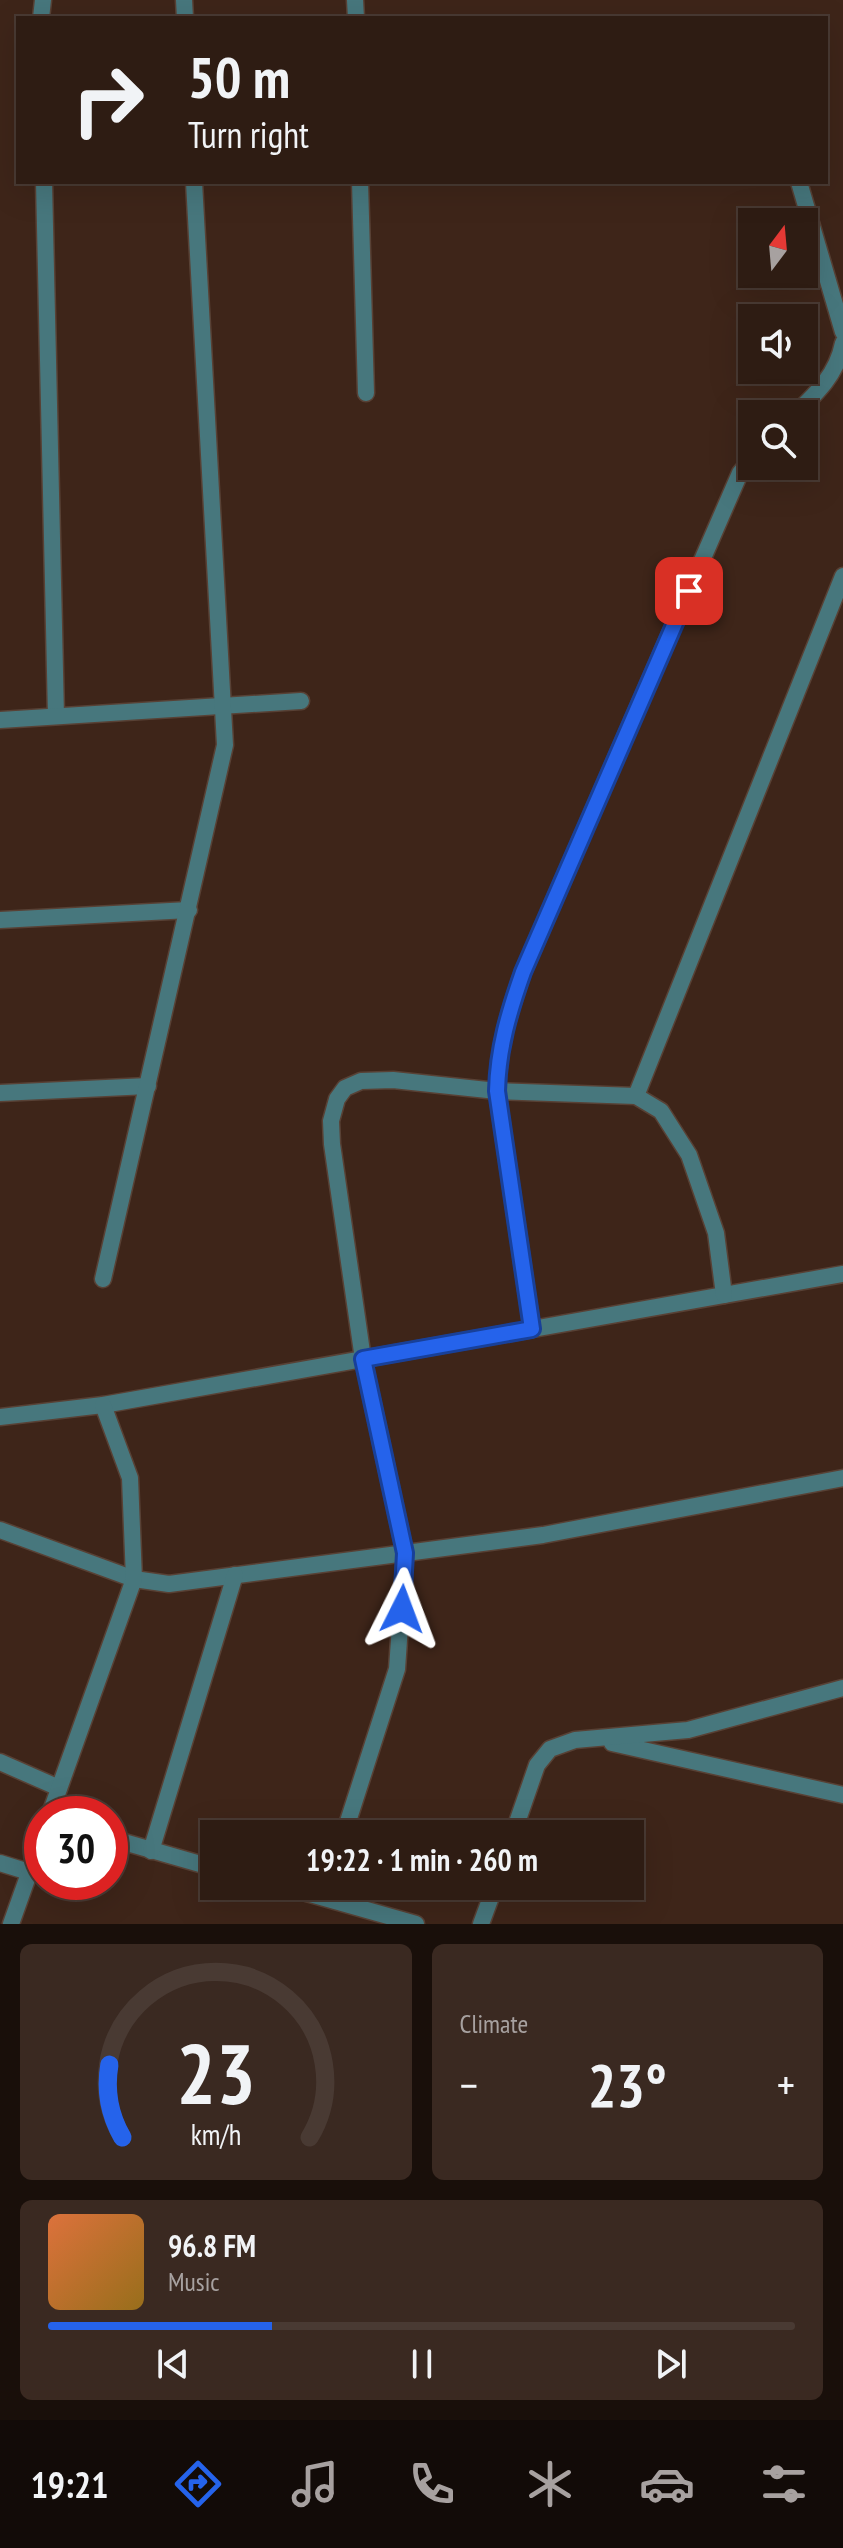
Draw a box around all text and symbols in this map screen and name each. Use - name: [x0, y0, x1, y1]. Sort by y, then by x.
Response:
- text: 50 m: [188, 41, 290, 113]
- icon: right: [56, 48, 160, 152]
- text: Turn right: [188, 111, 309, 158]
- north arrow: [738, 208, 818, 288]
- map controls: [738, 208, 818, 480]
- button: sound: [738, 304, 818, 384]
- button: search: [738, 400, 818, 480]
- pin: [655, 557, 723, 625]
- icon: arrive: [667, 569, 711, 613]
- position arrow: [360, 1567, 444, 1651]
- speed limit sign: 30: [24, 1796, 128, 1900]
- text: 19:22 · 1 min · 260 m: [306, 1840, 538, 1879]
- text: Climate: [460, 2007, 528, 2040]
- text: 23: [176, 2019, 256, 2127]
- text: 23°: [588, 2046, 667, 2124]
- text: −: [460, 2056, 478, 2113]
- text: +: [777, 2056, 795, 2113]
- text: km/h: [190, 2116, 241, 2153]
- text: 96.8 FM: [168, 2226, 256, 2265]
- text: Music: [168, 2265, 220, 2298]
- icon: previous: [151, 2342, 195, 2386]
- icon: pause: [400, 2342, 444, 2386]
- icon: next: [649, 2342, 693, 2386]
- icon: directions: [170, 2456, 226, 2512]
- icon: music: [287, 2456, 343, 2512]
- icon: phone: [404, 2456, 460, 2512]
- icon: climate: [522, 2456, 578, 2512]
- icon: car: [639, 2456, 695, 2512]
- icon: filters: [756, 2456, 812, 2512]
- text: 19:21: [31, 2461, 109, 2508]

